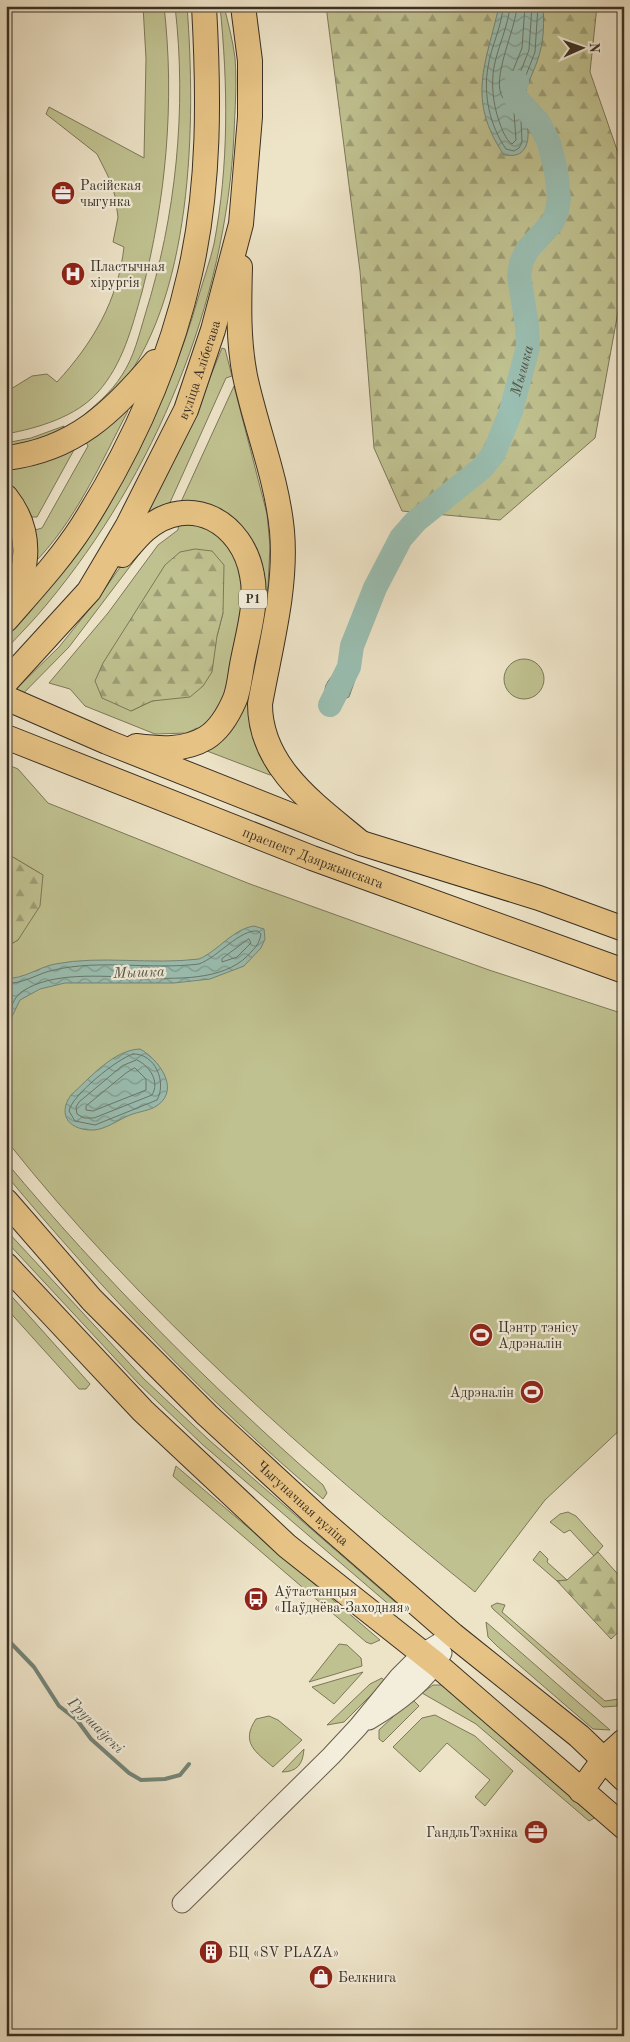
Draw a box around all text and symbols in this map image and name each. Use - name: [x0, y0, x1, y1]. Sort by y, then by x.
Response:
- north arrow: [558, 22, 608, 72]
- text: N: [587, 42, 601, 53]
- place label: Расійская чыгунка: [80, 179, 141, 209]
- office icon: Расійская чыгунка: [50, 180, 76, 206]
- place label: Пластычная хірургія: [90, 260, 165, 290]
- hospital icon: Пластычная хірургія: [60, 261, 86, 287]
- street label: вуліца Алібегава: [176, 319, 223, 422]
- water label: Мышка: [509, 344, 537, 399]
- road number: Р1: [239, 590, 267, 608]
- street label: праспект Дзяржынскага: [240, 825, 385, 891]
- water label: Мышка: [112, 965, 165, 982]
- place label: Цэнтр тэнісу Адрэналін: [498, 1321, 579, 1351]
- sports icon: Цэнтр тэнісу Адрэналін: [468, 1322, 494, 1348]
- sports icon: Адрэналін: [519, 1379, 545, 1405]
- place label: Адрэналін: [450, 1386, 514, 1400]
- street label: Чыгуначная вуліца: [254, 1459, 351, 1549]
- place label: Аўтастанцыя «Паўднёва-Заходняя»: [274, 1585, 410, 1615]
- bus stop icon: Аўтастанцыя «Паўднёва-Заходняя»: [243, 1586, 269, 1612]
- water label: Грушаўскі: [63, 1695, 126, 1757]
- office icon: ГандльТэхніка: [523, 1819, 549, 1845]
- place label: ГандльТэхніка: [426, 1826, 518, 1840]
- building icon: БЦ «SV PLAZA»: [198, 1939, 224, 1965]
- place label: БЦ «SV PLAZA»: [228, 1946, 339, 1960]
- shop icon: Белкнига: [308, 1964, 334, 1990]
- place label: Белкнига: [338, 1971, 396, 1985]

